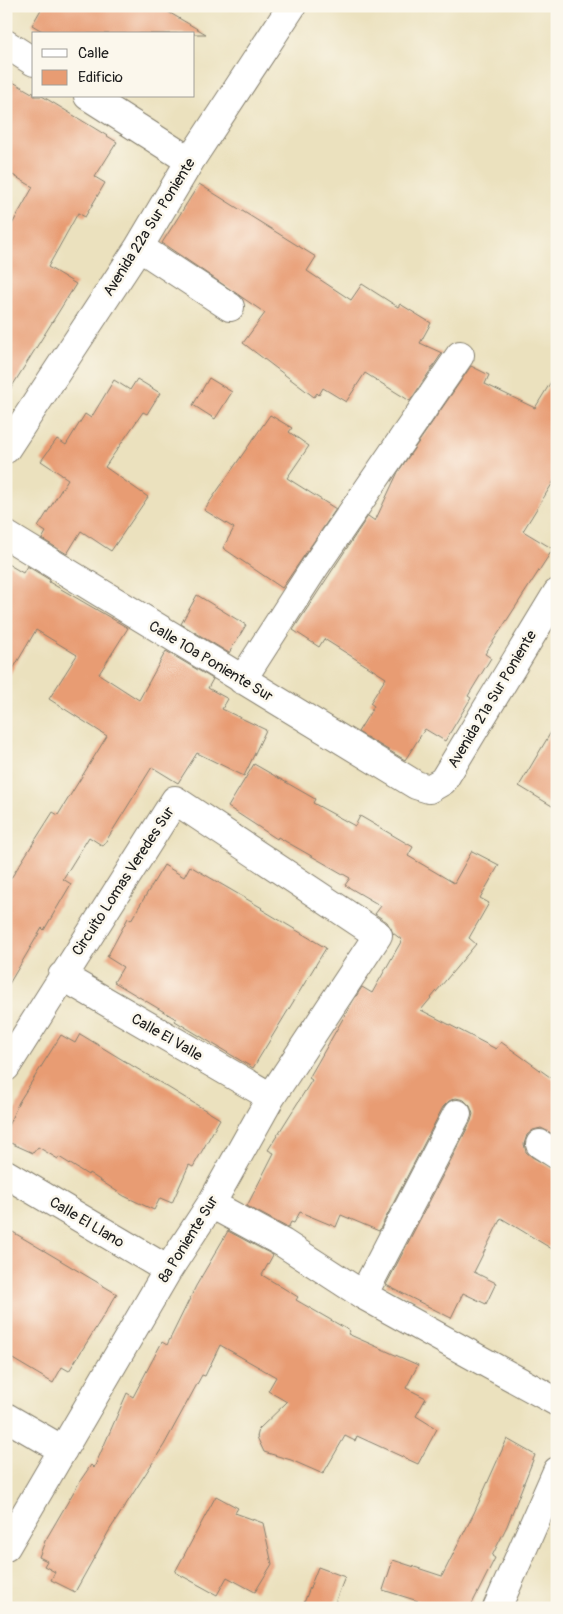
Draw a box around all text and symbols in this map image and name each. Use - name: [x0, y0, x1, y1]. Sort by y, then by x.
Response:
- legend: [32, 32, 195, 98]
- text: Calle: [78, 44, 109, 63]
- text: Edificio: [78, 68, 123, 87]
- street label: Avenida 22a Sur Poniente: [99, 154, 200, 300]
- street label: Calle 10a Poniente Sur: [145, 617, 277, 706]
- street label: Avenida 21a Sur Poniente: [444, 627, 541, 771]
- street label: Circuito Lomas Veredes Sur: [68, 803, 179, 959]
- street label: Calle El Valle: [128, 1009, 206, 1066]
- street label: 8a Poniente Sur: [154, 1192, 223, 1286]
- street label: Calle El Llano: [46, 1193, 128, 1252]

